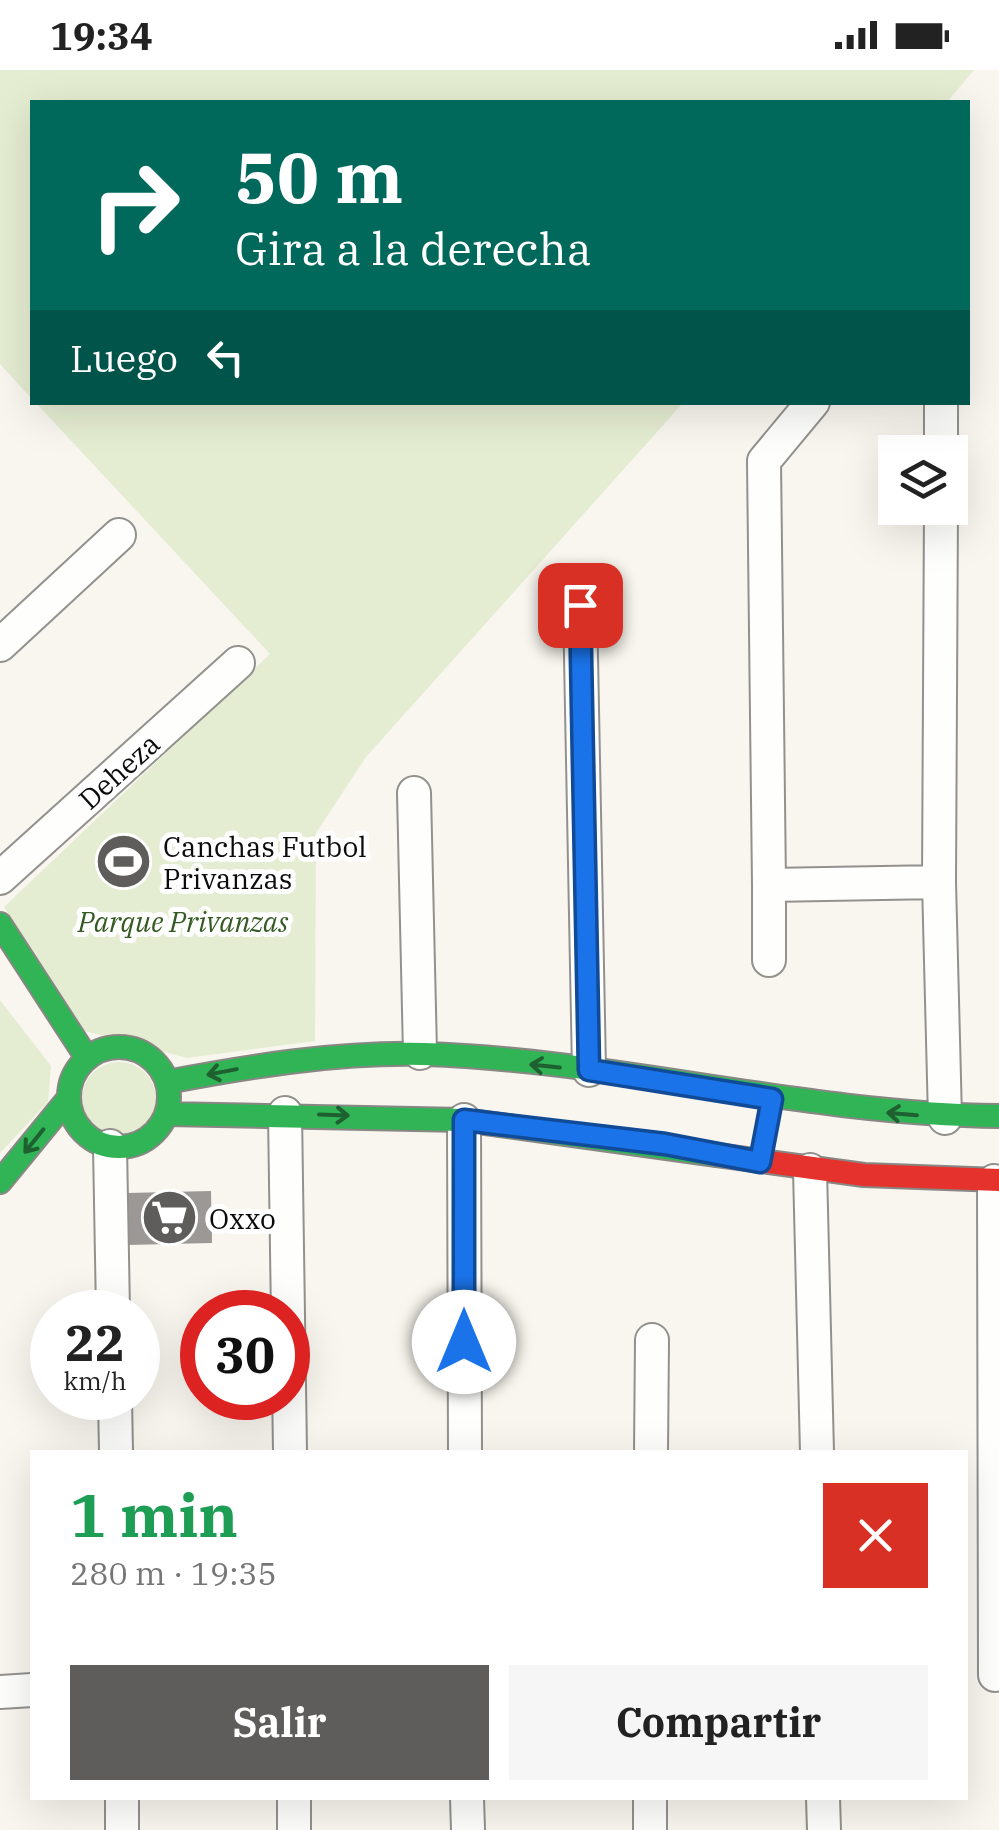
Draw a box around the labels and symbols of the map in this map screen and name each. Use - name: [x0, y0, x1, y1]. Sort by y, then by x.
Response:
- pin: [538, 563, 623, 648]
- street label: Deheza: [71, 725, 167, 817]
- place label: Canchas Futbol Privanzas: [163, 828, 367, 897]
- sports icon: Canchas Futbol Privanzas: [94, 832, 154, 892]
- park label: Parque Privanzas: [77, 903, 289, 940]
- one-way arrow: [529, 1056, 562, 1075]
- one-way arrow: [206, 1063, 239, 1082]
- one-way arrow: [886, 1104, 918, 1123]
- one-way arrow: [318, 1106, 350, 1125]
- one-way arrow: [23, 1127, 45, 1153]
- supermarket icon: Oxxo: [140, 1188, 200, 1248]
- place label: Oxxo: [209, 1200, 276, 1237]
- speed limit sign: 30: [180, 1290, 310, 1420]
- position arrow: [412, 1290, 516, 1394]

